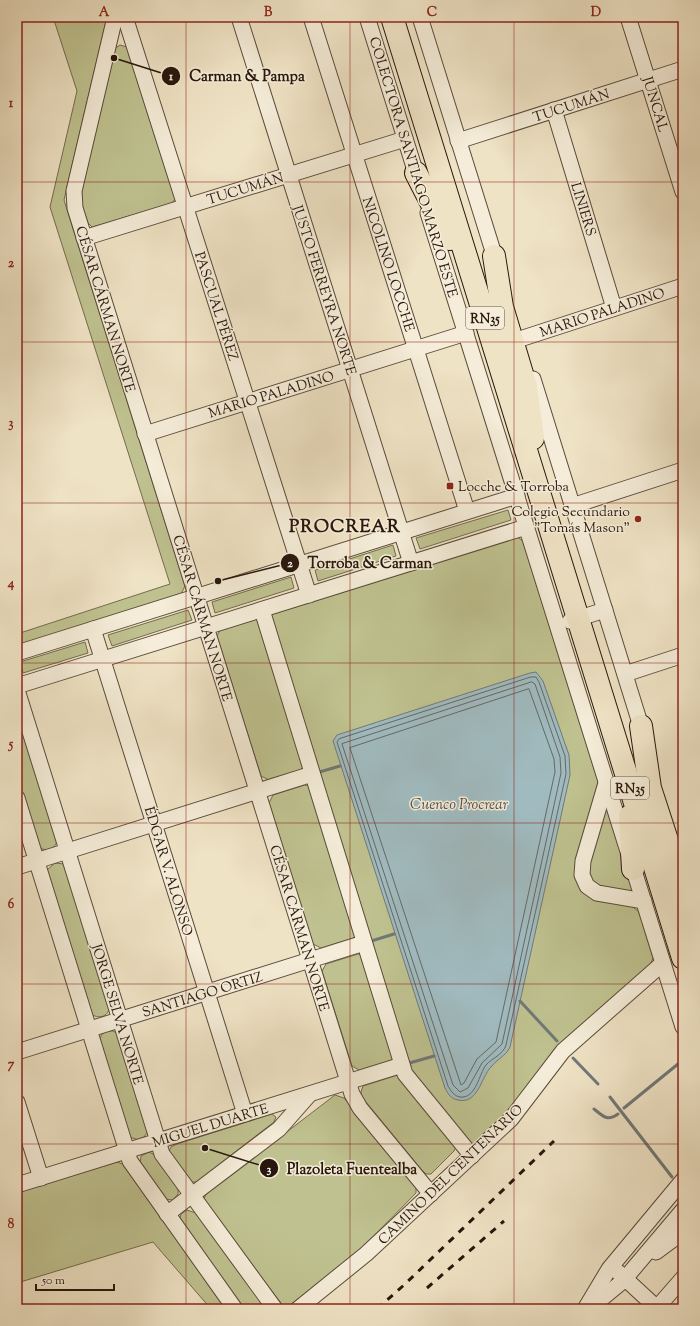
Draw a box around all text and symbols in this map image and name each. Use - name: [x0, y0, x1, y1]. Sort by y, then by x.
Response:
- text: A: [99, 4, 110, 22]
- text: B: [264, 4, 273, 22]
- text: C: [427, 4, 437, 22]
- text: D: [591, 4, 601, 22]
- street label: COLECTORA SANTIAGO MARZO ESTE: [363, 35, 462, 301]
- callout: Carman & Pampa: [161, 62, 313, 89]
- text: Carman & Pampa: [189, 67, 305, 88]
- text: 1: [168, 68, 174, 86]
- street label: JUNCAL: [636, 73, 672, 135]
- street label: TUCUMÁN: [531, 85, 612, 129]
- text: 1: [9, 95, 14, 113]
- street label: TUCUMÁN: [205, 169, 286, 211]
- street label: LINIERS: [564, 180, 600, 239]
- street label: NICOLINO LOCCHE: [356, 195, 419, 335]
- street label: JUSTO FERREYRA NORTE: [286, 202, 360, 379]
- street label: CÉSAR CÁRMAN NORTE: [69, 224, 139, 396]
- street label: PASCUAL PÉREZ: [188, 250, 242, 364]
- text: 2: [8, 255, 15, 273]
- street label: MARIO PALADINO: [538, 284, 668, 344]
- road number: RN35: [466, 307, 504, 329]
- street label: MARIO PALADINO: [206, 367, 337, 425]
- text: 3: [8, 415, 14, 433]
- place label: Locche & Torroba: [458, 478, 569, 498]
- marker: Locche & Torroba: [445, 481, 455, 491]
- place label: Colegio Secundario "Tomás Mason": [511, 503, 630, 539]
- marker: Colegio Secundario "Tomás Mason": [633, 514, 643, 524]
- district label: PROCREAR: [289, 515, 401, 541]
- street label: CÉSAR CÁRMAN NORTE: [166, 533, 236, 705]
- callout: Torroba & Carman: [280, 549, 440, 576]
- text: Torroba & Carman: [308, 554, 433, 575]
- text: 2: [287, 555, 293, 573]
- text: 4: [7, 575, 15, 593]
- text: 5: [8, 736, 14, 754]
- road number: RN35: [611, 777, 649, 799]
- water label: Cuenco Procrear: [410, 795, 509, 816]
- street label: ÉDGAR V. ALONSO: [138, 804, 196, 939]
- street label: CÉSAR CÁRMAN NORTE: [263, 843, 333, 1015]
- text: 6: [8, 896, 15, 914]
- street label: JORGE SELVA NORTE: [85, 941, 147, 1088]
- street label: SANTIAGO ORTIZ: [140, 968, 265, 1024]
- text: 7: [8, 1056, 15, 1074]
- street label: MIGUEL DUARTE: [150, 1100, 272, 1154]
- street label: CAMINO DEL CENTENARIO: [374, 1101, 528, 1250]
- callout: Plazoleta Fuentealba: [259, 1155, 425, 1182]
- text: Plazoleta Fuentealba: [287, 1160, 417, 1181]
- text: 3: [267, 1161, 272, 1179]
- text: 8: [8, 1216, 15, 1234]
- scale bar: [36, 1266, 114, 1292]
- text: 50 m: [41, 1272, 65, 1290]

